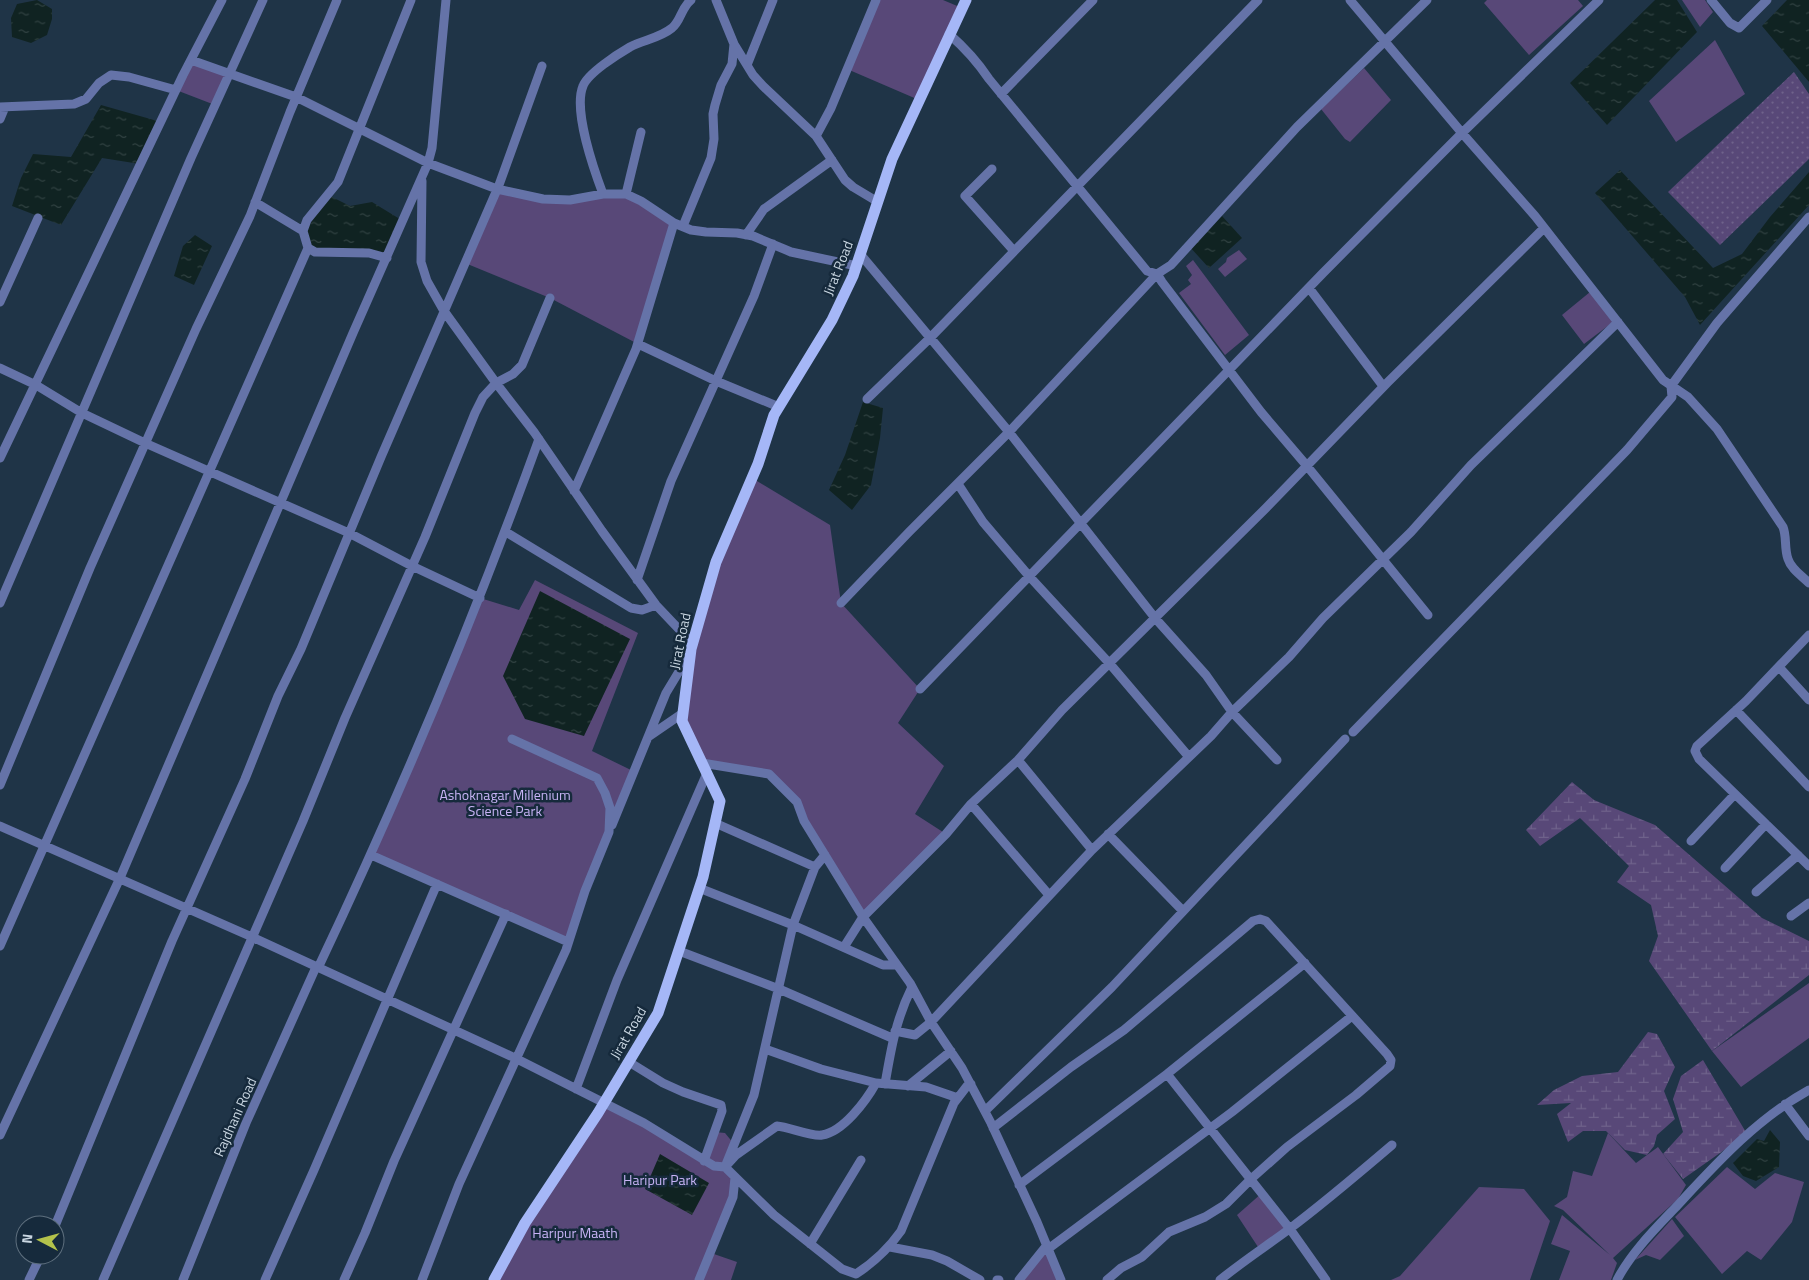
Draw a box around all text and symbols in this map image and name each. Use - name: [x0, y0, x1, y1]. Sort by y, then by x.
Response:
- street label: Jirat Road: [817, 237, 858, 298]
- street label: Jirat Road: [663, 611, 696, 671]
- park label: Ashoknagar Millenium Science Park: [439, 784, 571, 821]
- street label: Jirat Road: [604, 1003, 651, 1063]
- street label: Rajdhani Road: [208, 1074, 261, 1160]
- park label: Haripur Park: [623, 1169, 697, 1190]
- north arrow: [15, 1215, 65, 1265]
- park label: Haripur Maath: [532, 1222, 618, 1243]
- text: N: [16, 1233, 38, 1245]

